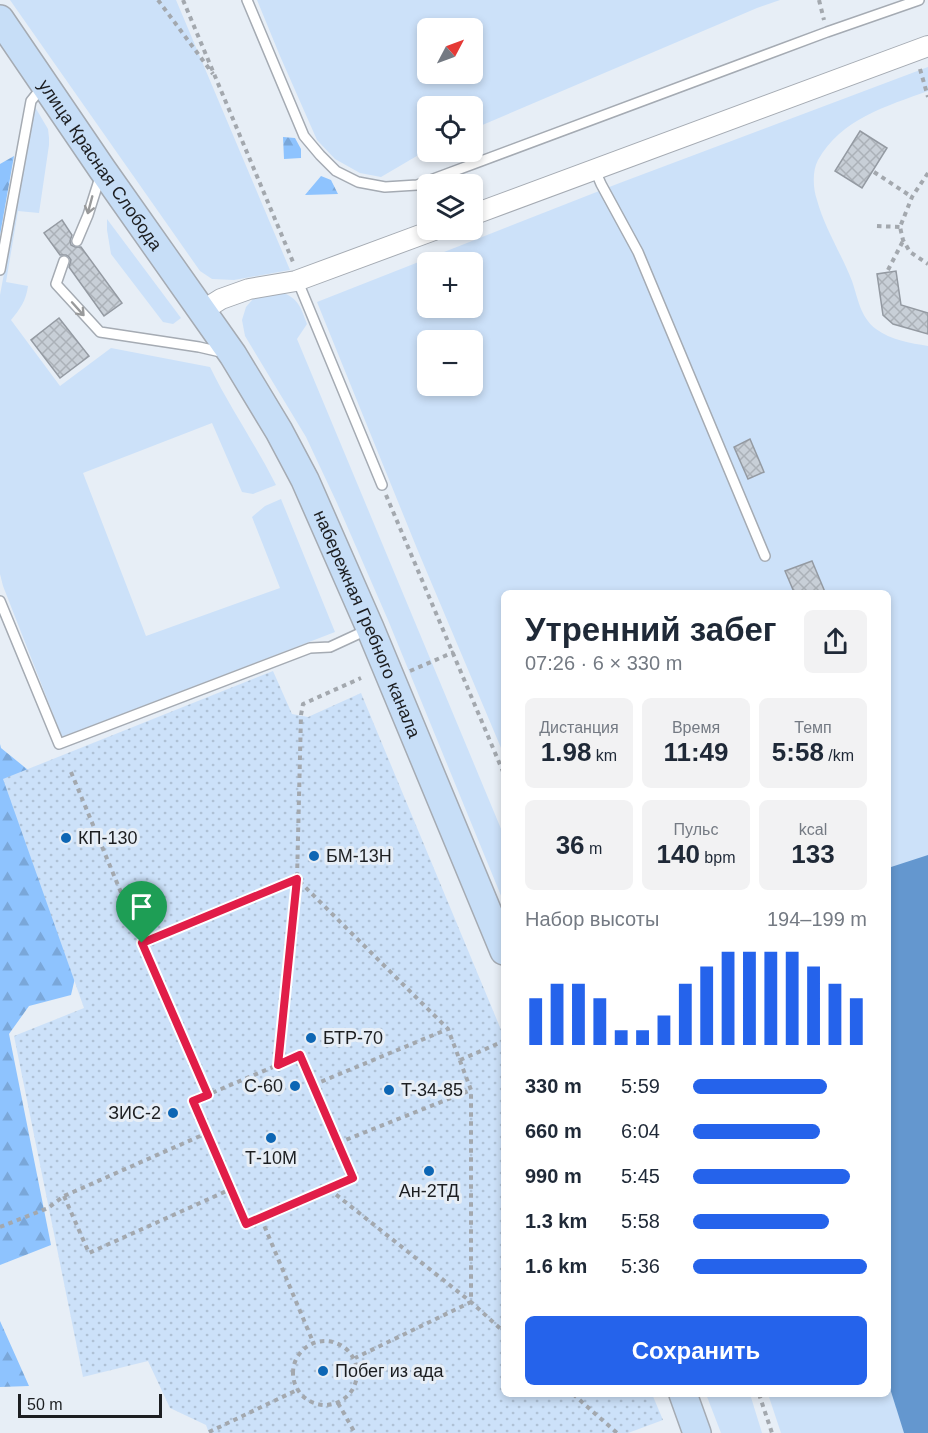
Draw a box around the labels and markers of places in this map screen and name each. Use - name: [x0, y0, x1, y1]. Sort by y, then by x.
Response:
- place label: КП-130: [78, 828, 137, 848]
- marker: КП-130: [59, 831, 73, 845]
- place label: БМ-13Н: [326, 846, 392, 866]
- marker: БМ-13Н: [307, 849, 321, 863]
- pin: [116, 881, 167, 943]
- place label: БТР-70: [323, 1028, 383, 1048]
- marker: БТР-70: [304, 1031, 318, 1045]
- place label: С-60: [244, 1076, 283, 1096]
- marker: С-60: [288, 1079, 302, 1093]
- place label: T-34-85: [401, 1080, 463, 1100]
- marker: T-34-85: [382, 1083, 396, 1097]
- place label: ЗИС-2: [108, 1103, 161, 1123]
- marker: ЗИС-2: [166, 1106, 180, 1120]
- marker: Т-10М: [264, 1131, 278, 1145]
- place label: Т-10М: [245, 1148, 297, 1168]
- marker: Ан-2ТД: [422, 1164, 436, 1178]
- place label: Ан-2ТД: [399, 1181, 459, 1201]
- place label: Побег из ада: [335, 1361, 444, 1381]
- marker: Побег из ада: [316, 1364, 330, 1378]

